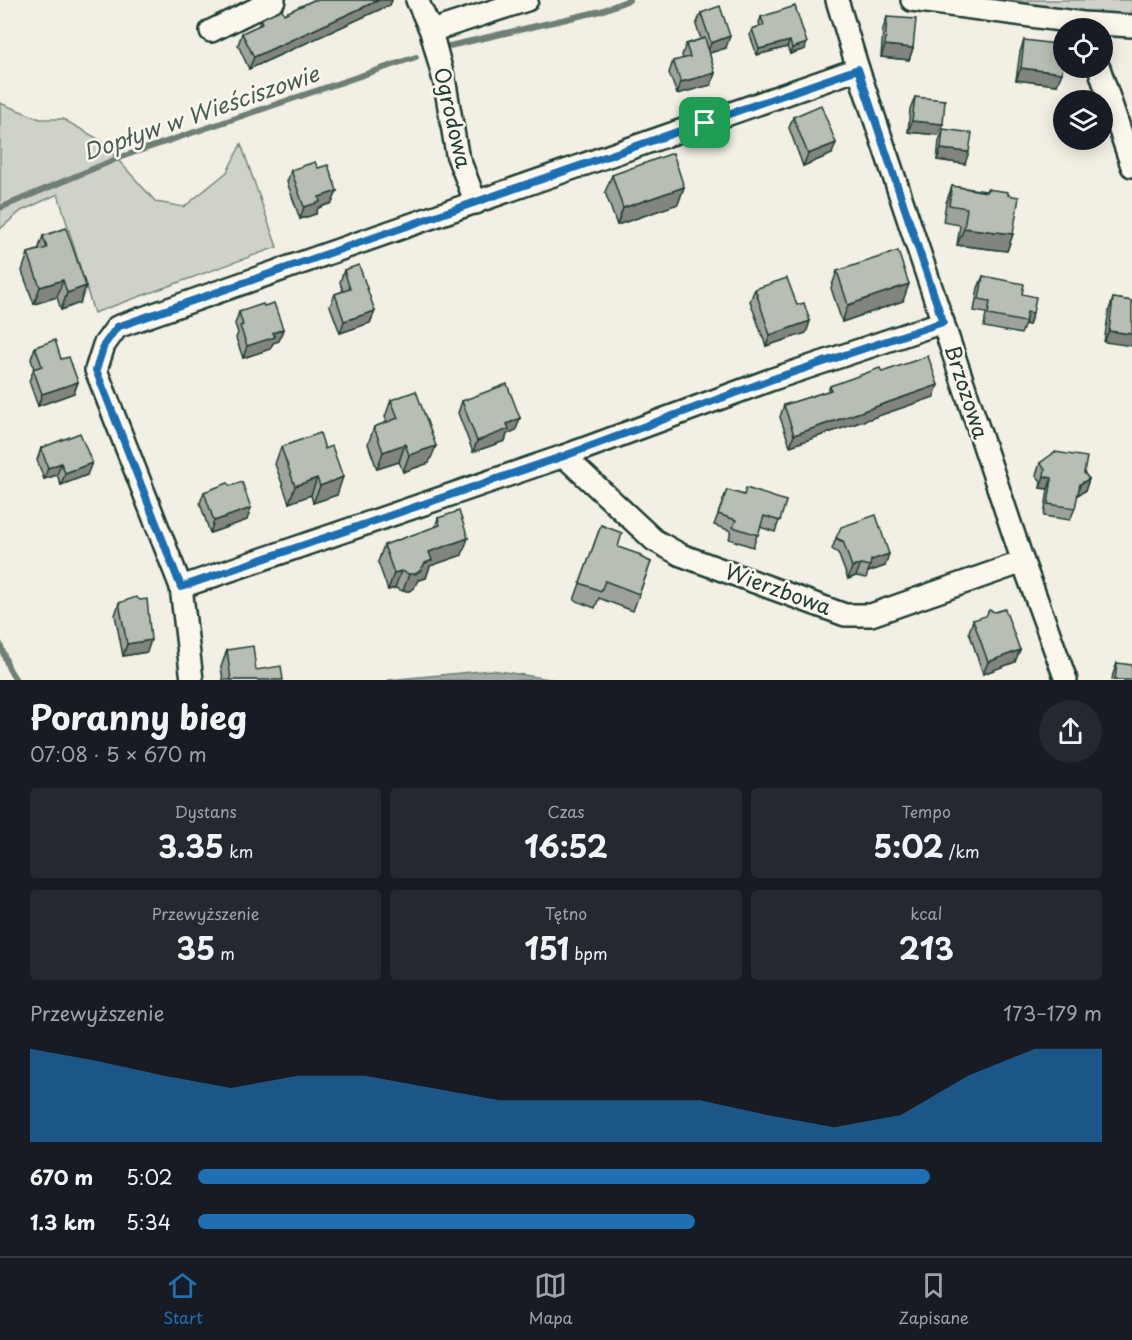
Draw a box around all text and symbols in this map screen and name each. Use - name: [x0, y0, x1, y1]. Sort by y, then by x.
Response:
- map controls: [1053, 18, 1113, 150]
- button: locate: [1053, 18, 1113, 78]
- water label: Dopływ w Wieściszowie: [78, 55, 324, 167]
- street label: Ogrodowa: [427, 64, 481, 171]
- button: layers: [1053, 90, 1113, 150]
- pin: [679, 97, 730, 148]
- icon: arrive: [688, 106, 721, 139]
- street label: Brzozowa: [938, 340, 998, 443]
- street label: Wierzbowa: [721, 554, 836, 622]
- text: Poranny bieg: [30, 691, 247, 741]
- button: share: [1039, 700, 1102, 763]
- text: 07:08 · 5 × 670 m: [30, 739, 207, 769]
- text: Dystans: [174, 799, 237, 823]
- text: Czas: [547, 799, 585, 823]
- text: Tempo: [902, 799, 951, 823]
- text: 3.35: [158, 823, 224, 868]
- text: 16:52: [524, 823, 608, 868]
- text: 5:02: [873, 823, 944, 868]
- text: km: [224, 839, 253, 863]
- text: /km: [944, 839, 979, 863]
- text: Przewyższenie: [152, 901, 259, 925]
- text: Tętno: [545, 901, 587, 925]
- text: kcal: [910, 901, 942, 925]
- text: 35: [176, 925, 215, 970]
- text: 151: [524, 925, 569, 970]
- text: 213: [899, 925, 954, 970]
- text: m: [215, 941, 235, 965]
- text: bpm: [569, 941, 608, 965]
- text: Przewyższenie: [30, 998, 165, 1028]
- text: 173–179 m: [1003, 998, 1102, 1028]
- text: 670 m: [30, 1162, 93, 1192]
- text: 5:02: [126, 1162, 173, 1192]
- text: 1.3 km: [30, 1207, 96, 1237]
- text: 5:34: [126, 1207, 171, 1237]
- tab: Start: [163, 1269, 203, 1329]
- tab: Mapa: [529, 1269, 573, 1329]
- tab: Zapisane: [899, 1269, 969, 1329]

